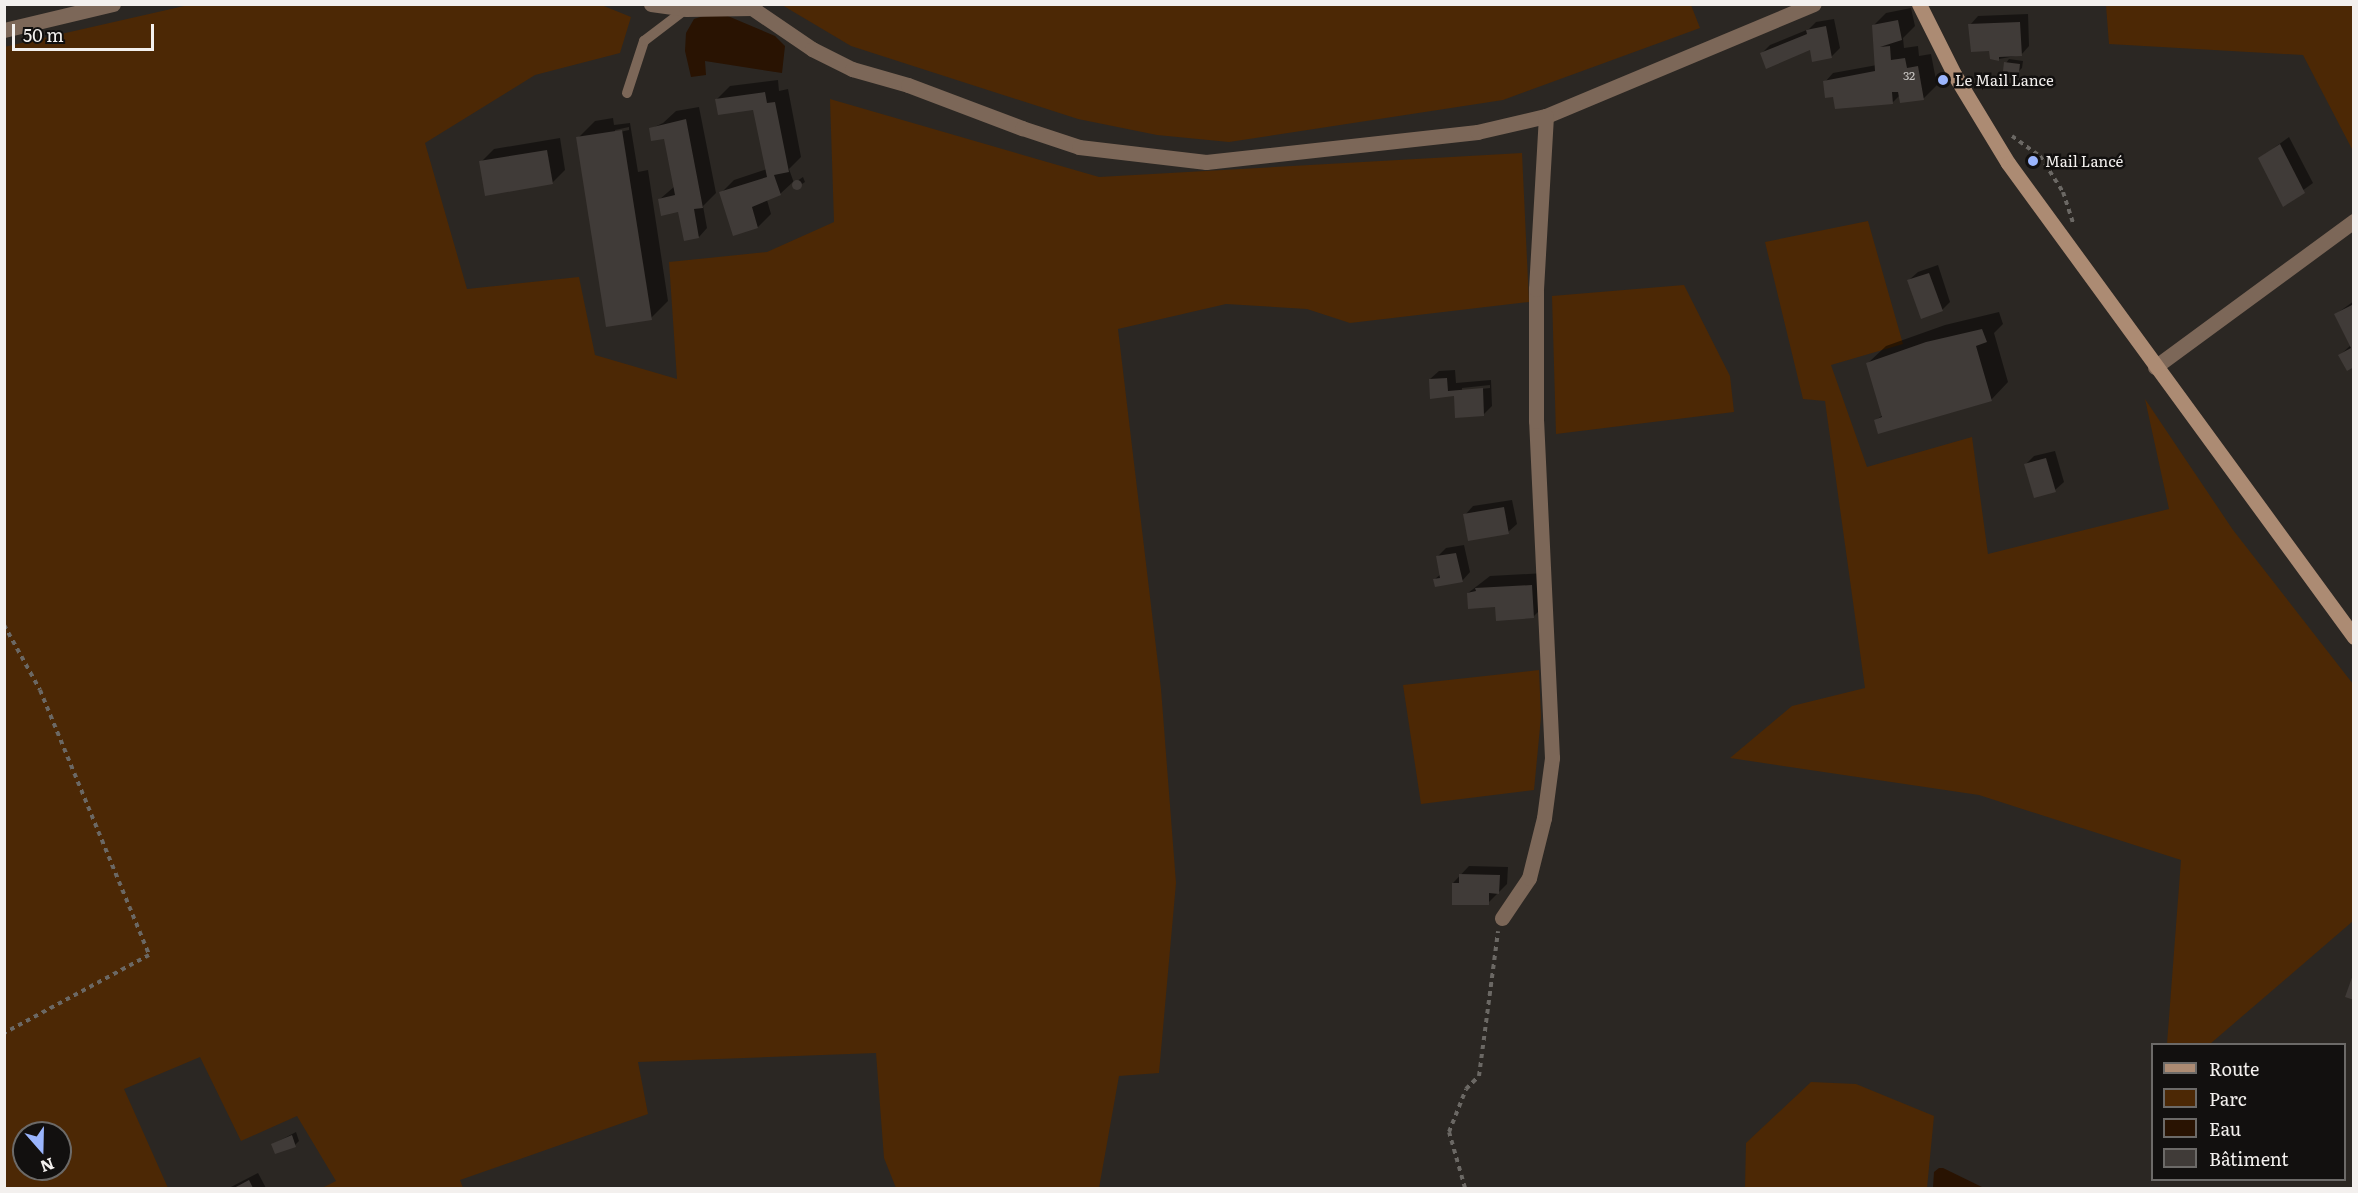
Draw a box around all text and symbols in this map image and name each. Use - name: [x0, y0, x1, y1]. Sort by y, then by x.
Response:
- scale bar: [15, 12, 158, 50]
- text: 50 m: [23, 21, 64, 48]
- house number: 32: [1903, 69, 1915, 83]
- place label: Le Mail Lance: [1955, 71, 2054, 89]
- marker: Le Mail Lance: [1936, 73, 1950, 87]
- place label: Mail Lancé: [2045, 152, 2123, 170]
- marker: Mail Lancé: [2026, 154, 2040, 168]
- legend: [2151, 1043, 2346, 1181]
- text: Route: [2209, 1055, 2259, 1082]
- text: Parc: [2209, 1085, 2247, 1112]
- text: Eau: [2209, 1115, 2241, 1142]
- north arrow: [12, 1121, 72, 1181]
- text: Bâtiment: [2209, 1145, 2288, 1172]
- text: N: [37, 1152, 58, 1180]

